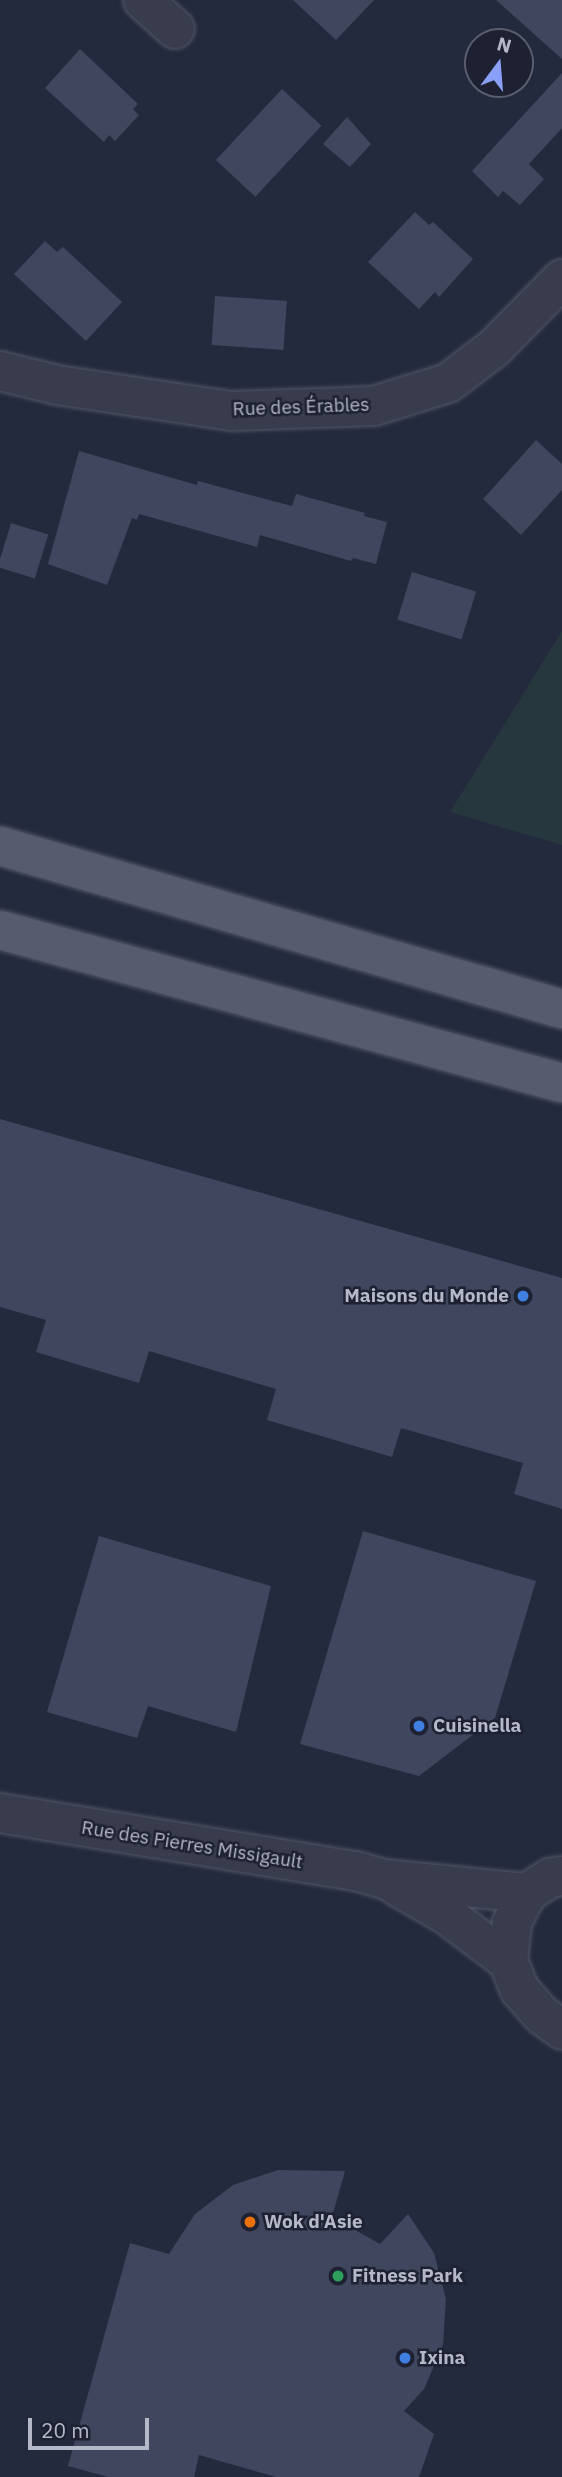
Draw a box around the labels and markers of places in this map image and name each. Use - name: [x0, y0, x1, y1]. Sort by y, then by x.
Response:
- place label: Maisons du Monde: [344, 1285, 509, 1307]
- marker: Maisons du Monde: [515, 1288, 531, 1304]
- place label: Cuisinella: [433, 1715, 521, 1737]
- marker: Cuisinella: [411, 1718, 427, 1734]
- place label: Wok d'Asie: [264, 2211, 363, 2233]
- marker: Wok d'Asie: [242, 2214, 258, 2230]
- place label: Fitness Park: [352, 2265, 463, 2287]
- marker: Fitness Park: [330, 2268, 346, 2284]
- place label: Ixina: [419, 2347, 465, 2369]
- marker: Ixina: [397, 2350, 413, 2366]

